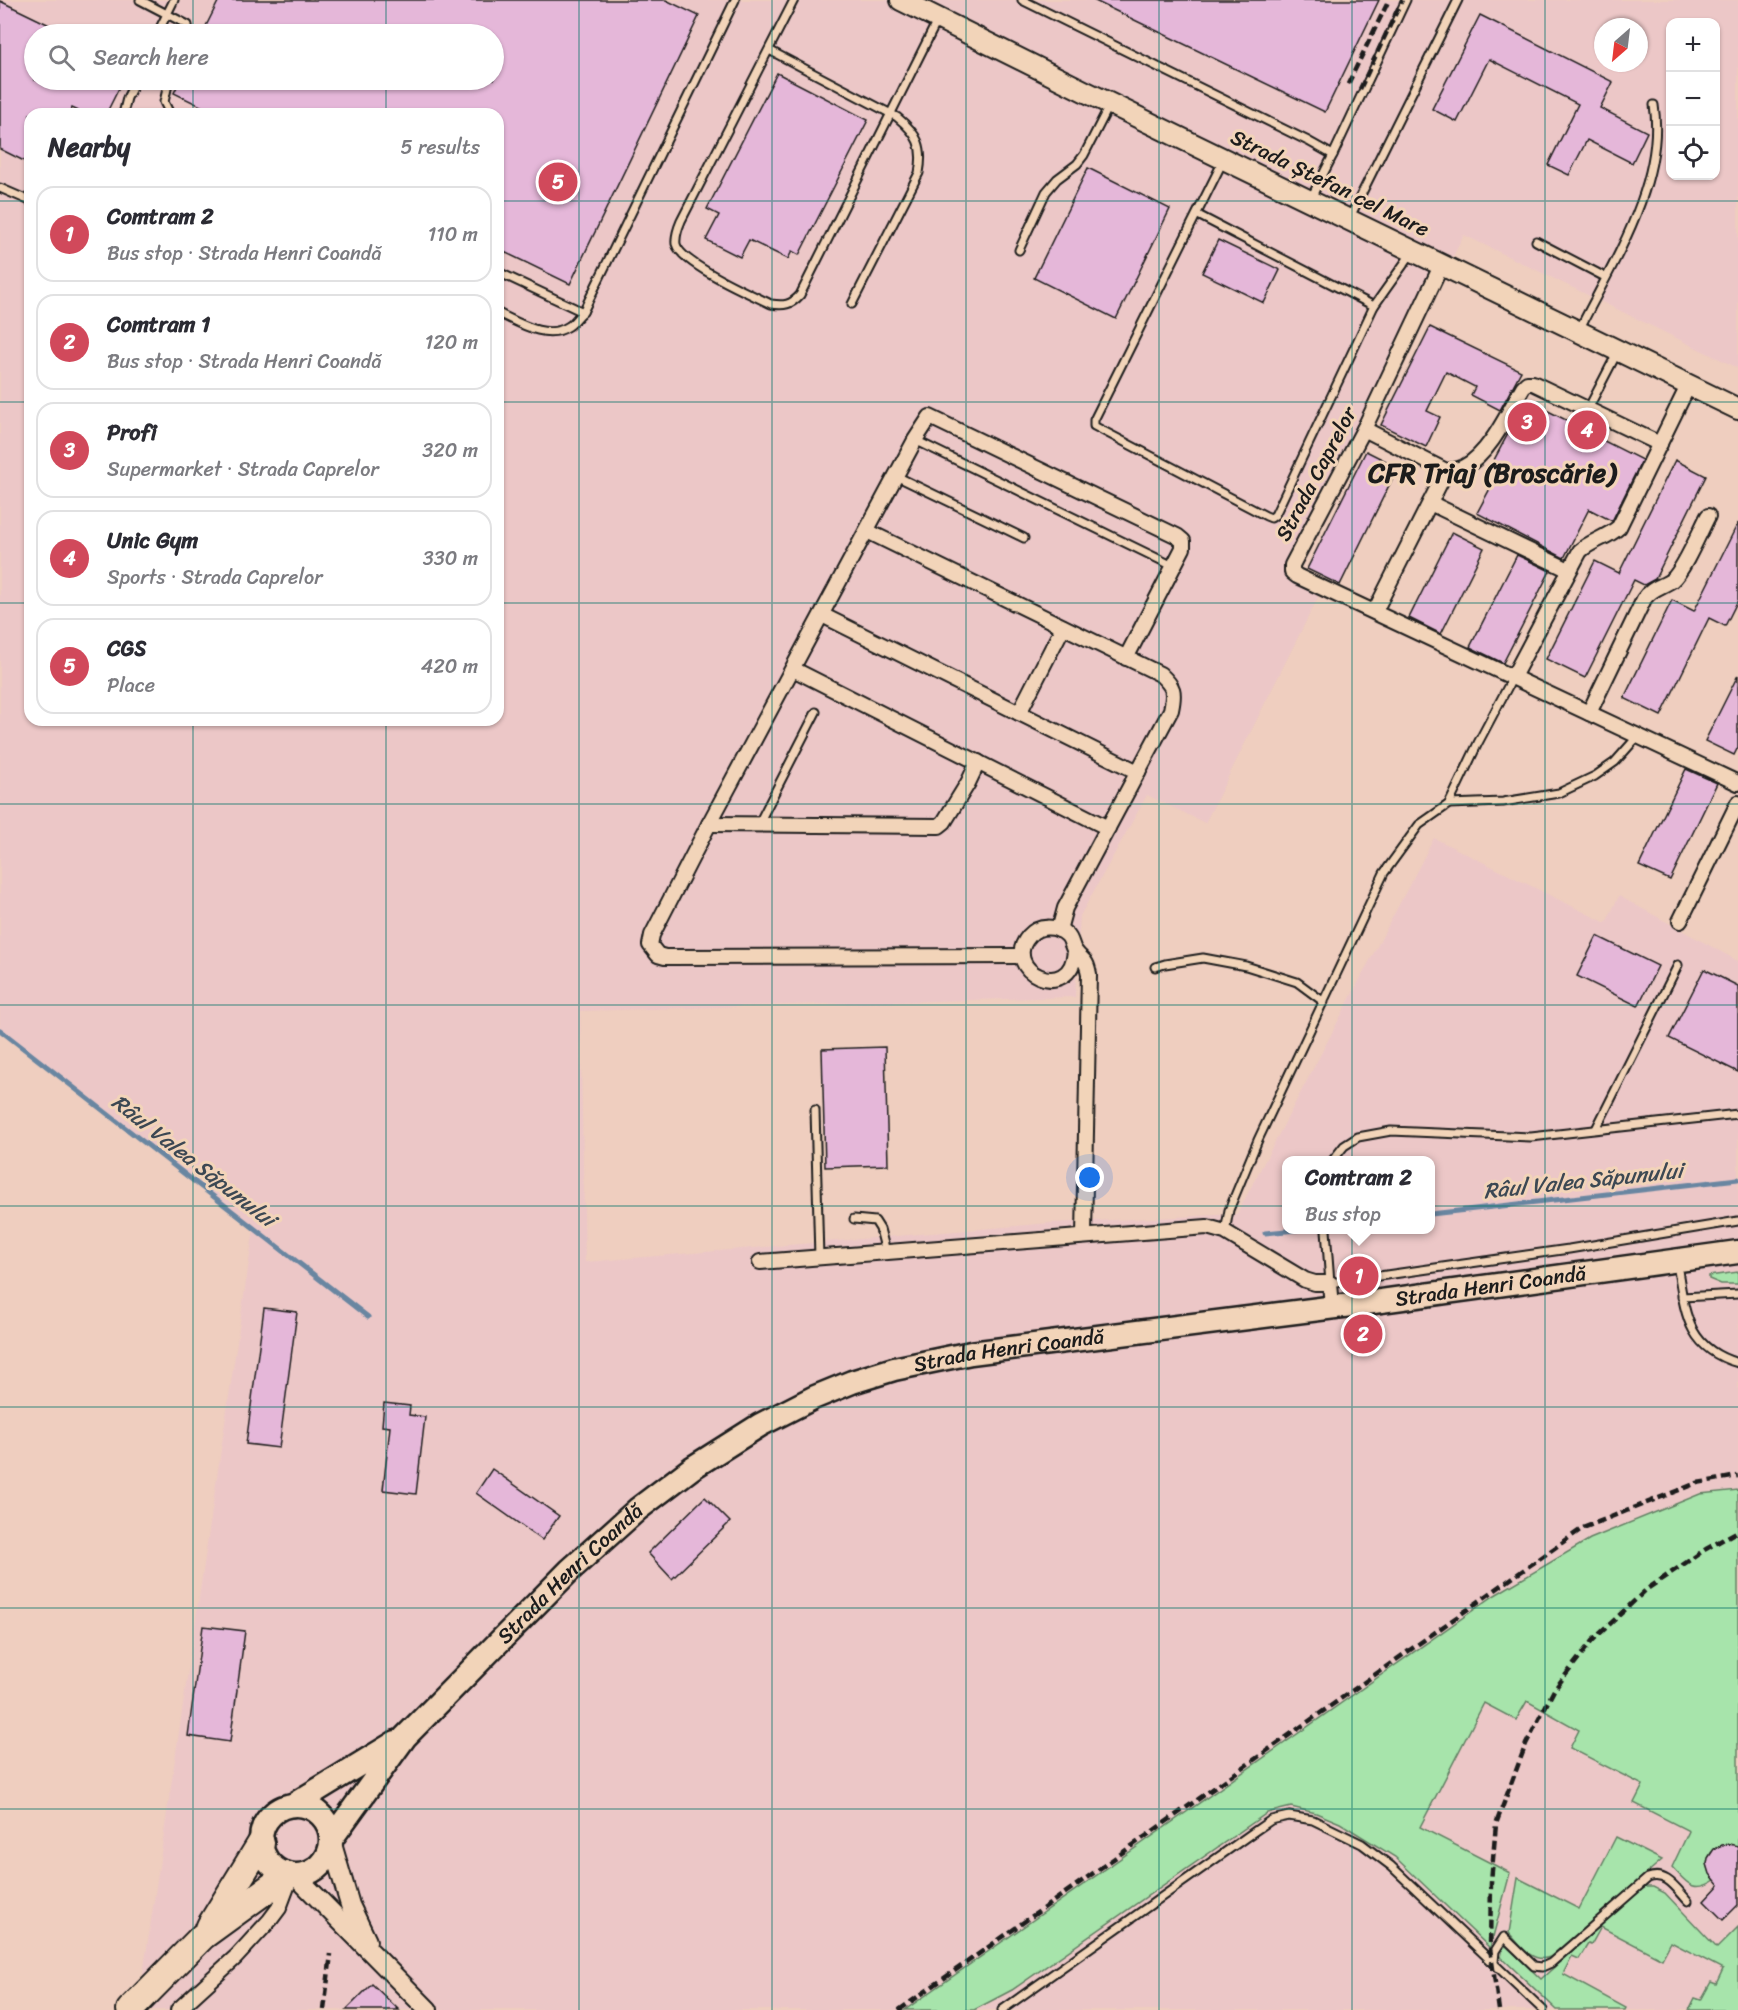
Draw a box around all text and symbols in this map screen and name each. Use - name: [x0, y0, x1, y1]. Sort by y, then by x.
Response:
- north arrow: [1594, 18, 1648, 72]
- map controls: [1666, 18, 1720, 180]
- button: +: [1666, 18, 1720, 72]
- search box: [24, 24, 504, 90]
- text: Search here: [93, 38, 209, 77]
- icon: search: [45, 41, 78, 74]
- button: −: [1666, 72, 1720, 126]
- street label: Strada Ștefan cel Mare: [1224, 118, 1436, 248]
- text: Nearby: [48, 124, 130, 170]
- button: locate: [1666, 126, 1720, 180]
- text: 5 results: [401, 130, 480, 165]
- pin: 5: [538, 160, 578, 204]
- text: Comtram 2: [107, 197, 214, 236]
- text: 1: [65, 217, 74, 252]
- text: 110 m: [428, 217, 478, 252]
- text: Bus stop · Strada Henri Coandă: [107, 236, 381, 271]
- text: Comtram 1: [107, 305, 211, 344]
- text: 2: [64, 325, 75, 360]
- text: 120 m: [425, 325, 478, 360]
- text: Bus stop · Strada Henri Coandă: [107, 344, 381, 379]
- street label: Strada Caprelor: [1264, 399, 1368, 548]
- pin: 3: [1508, 400, 1546, 444]
- pin: 4: [1568, 408, 1606, 452]
- text: Profi: [107, 413, 157, 452]
- text: 3: [64, 433, 75, 468]
- text: 320 m: [422, 433, 478, 468]
- district label: CFR Triaj (Broscărie): [1367, 449, 1618, 497]
- text: Supermarket · Strada Caprelor: [107, 452, 379, 487]
- text: Unic Gym: [107, 521, 198, 560]
- text: 4: [63, 541, 76, 576]
- text: 330 m: [423, 541, 478, 576]
- text: Sports · Strada Caprelor: [107, 560, 322, 595]
- text: CGS: [107, 629, 146, 668]
- text: 5: [63, 649, 76, 684]
- text: 420 m: [421, 649, 478, 684]
- text: Place: [107, 668, 155, 703]
- water label: Râul Valea Săpunului: [103, 1083, 288, 1240]
- water label: Râul Valea Săpunului: [1482, 1150, 1689, 1210]
- popup: [1282, 1156, 1435, 1234]
- text: Comtram 2: [1305, 1158, 1412, 1197]
- your location: [1075, 1163, 1104, 1192]
- text: Bus stop: [1305, 1197, 1381, 1232]
- pin: 1: [1340, 1254, 1378, 1298]
- street label: Strada Henri Coandă: [1393, 1254, 1590, 1318]
- pin: 2: [1344, 1312, 1382, 1356]
- street label: Strada Henri Coandă: [910, 1317, 1108, 1383]
- street label: Strada Henri Coandă: [487, 1492, 654, 1653]

